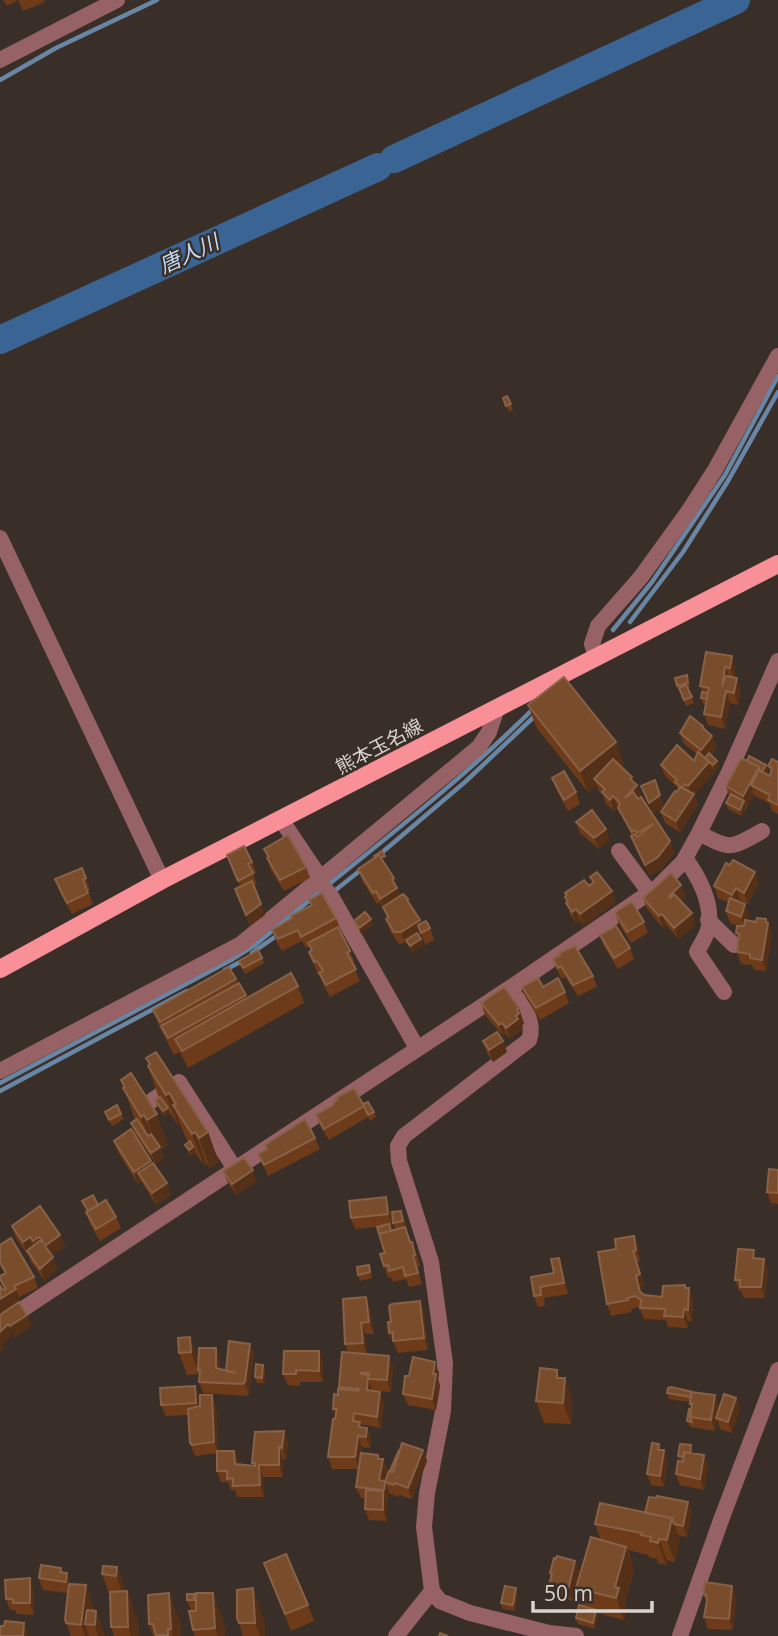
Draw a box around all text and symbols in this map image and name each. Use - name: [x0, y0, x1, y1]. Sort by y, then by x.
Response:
- water label: 唐人川: [154, 226, 225, 279]
- street label: 熊本玉名線: [331, 712, 427, 780]
- scale bar: [533, 1570, 652, 1614]
- text: 50 m: [544, 1579, 593, 1607]

